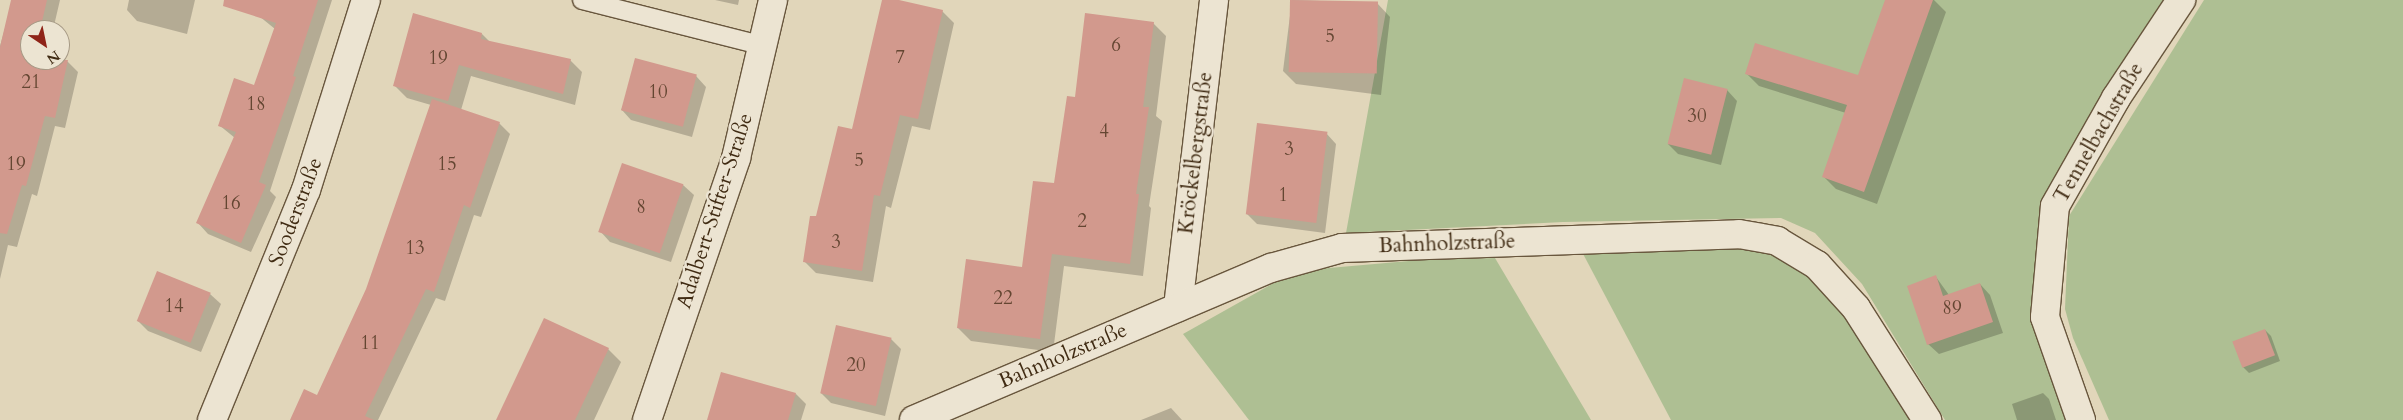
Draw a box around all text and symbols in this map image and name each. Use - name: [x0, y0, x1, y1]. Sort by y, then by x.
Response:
- north arrow: [20, 20, 70, 70]
- house number: 5: [1325, 26, 1335, 48]
- house number: 6: [1111, 35, 1121, 57]
- text: N: [43, 46, 63, 68]
- house number: 7: [895, 47, 905, 69]
- house number: 19: [428, 48, 448, 70]
- street label: Tennelbachstraße: [2049, 58, 2149, 208]
- street label: Kröckelbergstraße: [1174, 71, 1218, 235]
- house number: 21: [21, 72, 41, 94]
- house number: 10: [648, 82, 668, 104]
- house number: 18: [246, 94, 266, 116]
- house number: 30: [1687, 106, 1707, 128]
- street label: Adalbert-Stifter-Straße: [672, 110, 758, 312]
- house number: 4: [1099, 121, 1109, 143]
- house number: 3: [1284, 139, 1294, 161]
- house number: 5: [854, 150, 864, 172]
- house number: 19: [6, 154, 26, 176]
- street label: Sooderstraße: [264, 154, 328, 270]
- house number: 15: [437, 154, 457, 176]
- house number: 1: [1278, 185, 1288, 207]
- house number: 16: [221, 193, 241, 215]
- house number: 8: [636, 197, 646, 219]
- house number: 2: [1077, 211, 1087, 233]
- street label: Bahnholzstraße: [1378, 229, 1516, 259]
- house number: 3: [831, 232, 841, 254]
- house number: 13: [405, 238, 425, 260]
- house number: 22: [993, 288, 1013, 310]
- house number: 14: [164, 296, 184, 318]
- house number: 89: [1942, 298, 1962, 320]
- street label: Bahnholzstraße: [995, 318, 1131, 394]
- house number: 11: [360, 333, 380, 355]
- house number: 20: [846, 355, 866, 377]

